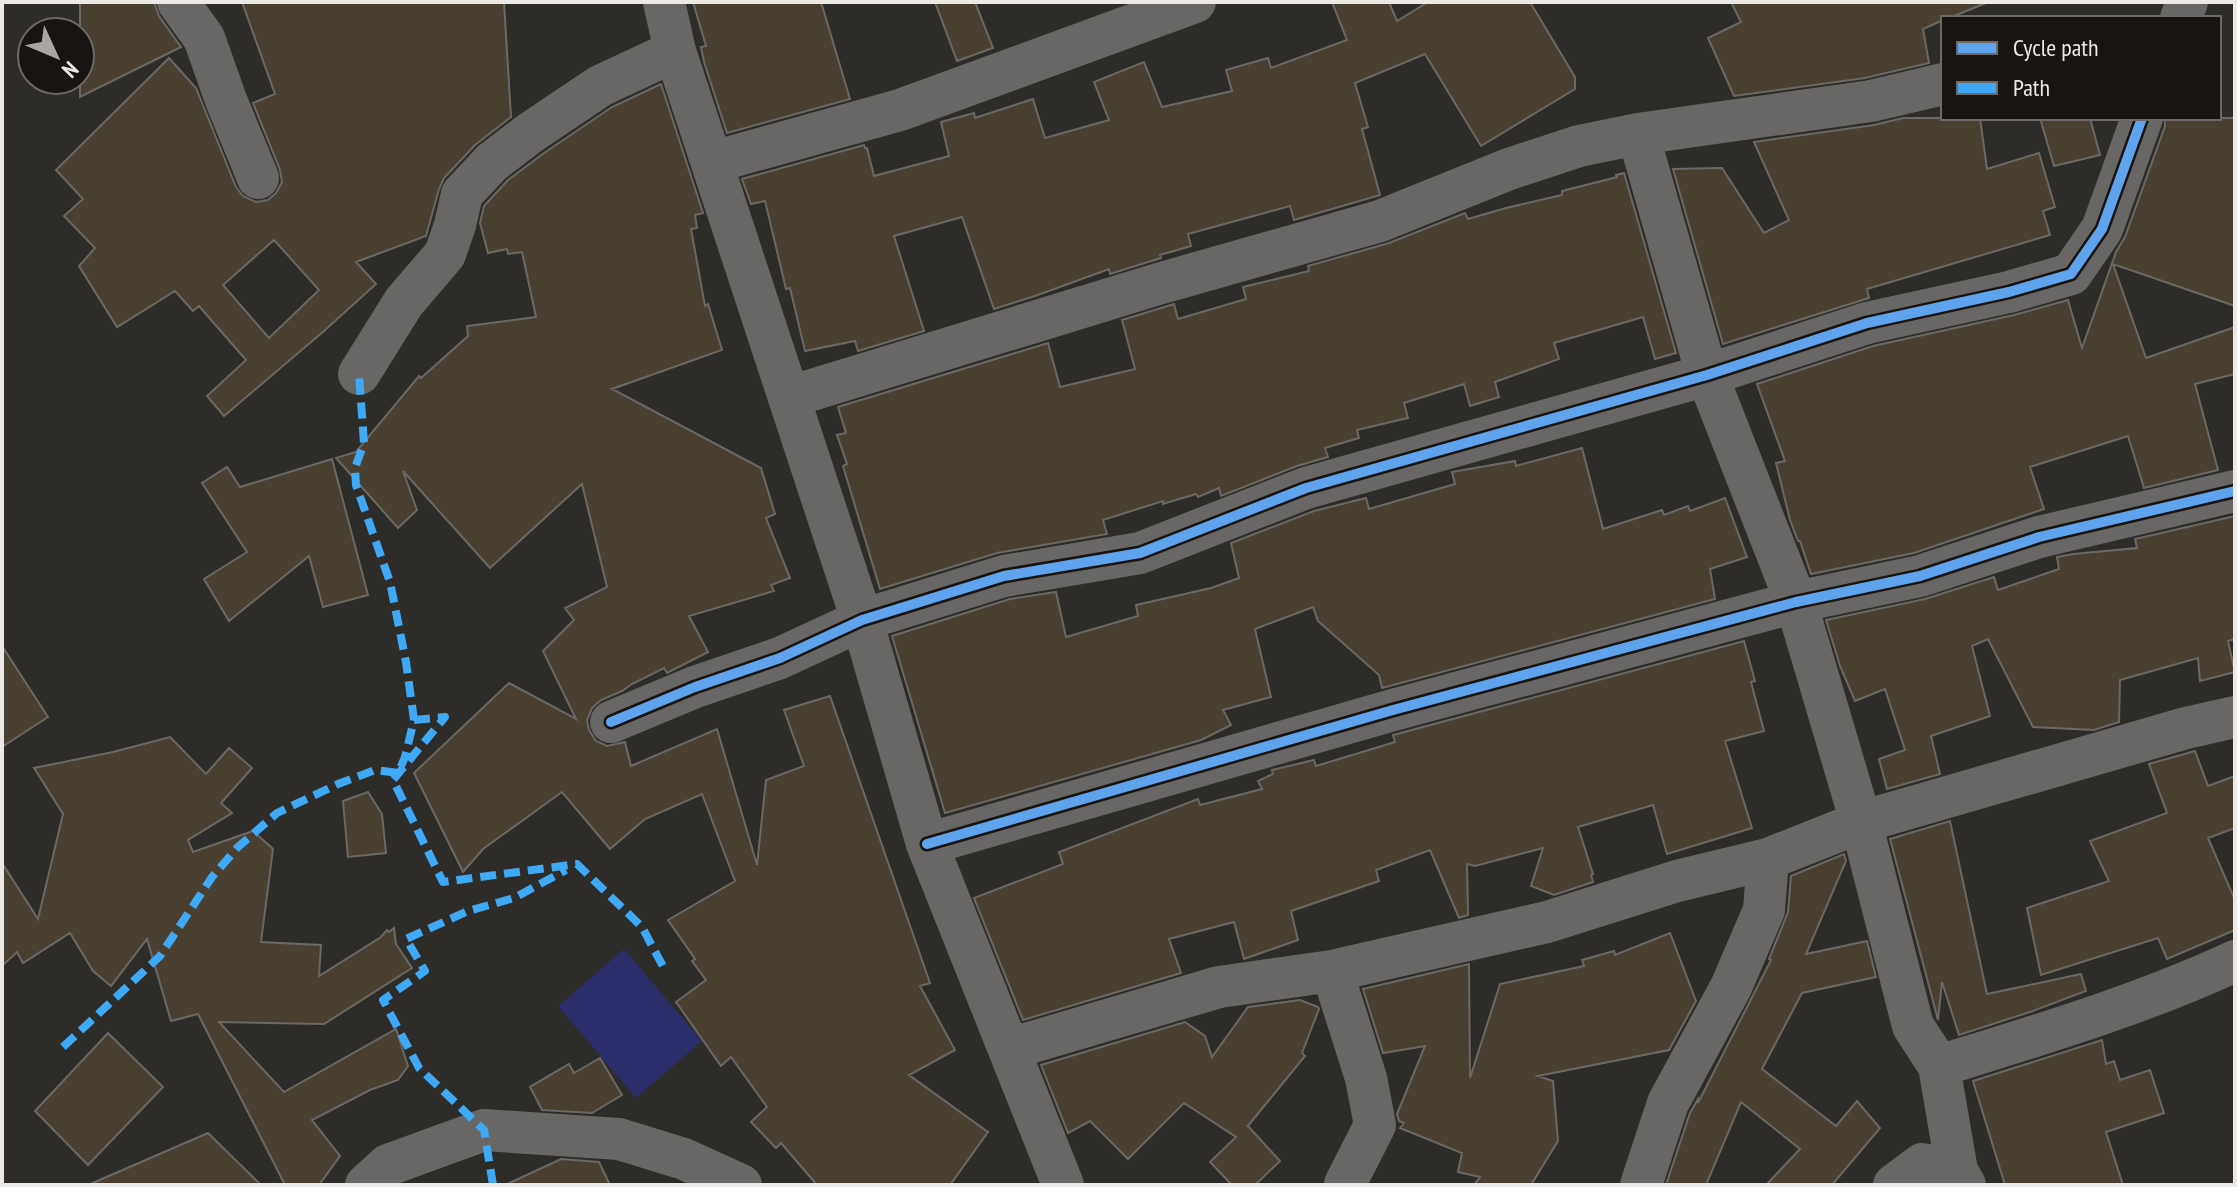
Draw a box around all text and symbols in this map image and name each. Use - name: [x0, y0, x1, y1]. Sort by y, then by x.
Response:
- north arrow: [16, 16, 96, 96]
- legend: [1941, 16, 2221, 120]
- text: Cycle path: [2013, 32, 2099, 63]
- text: N: [56, 56, 85, 84]
- text: Path: [2013, 72, 2050, 103]

